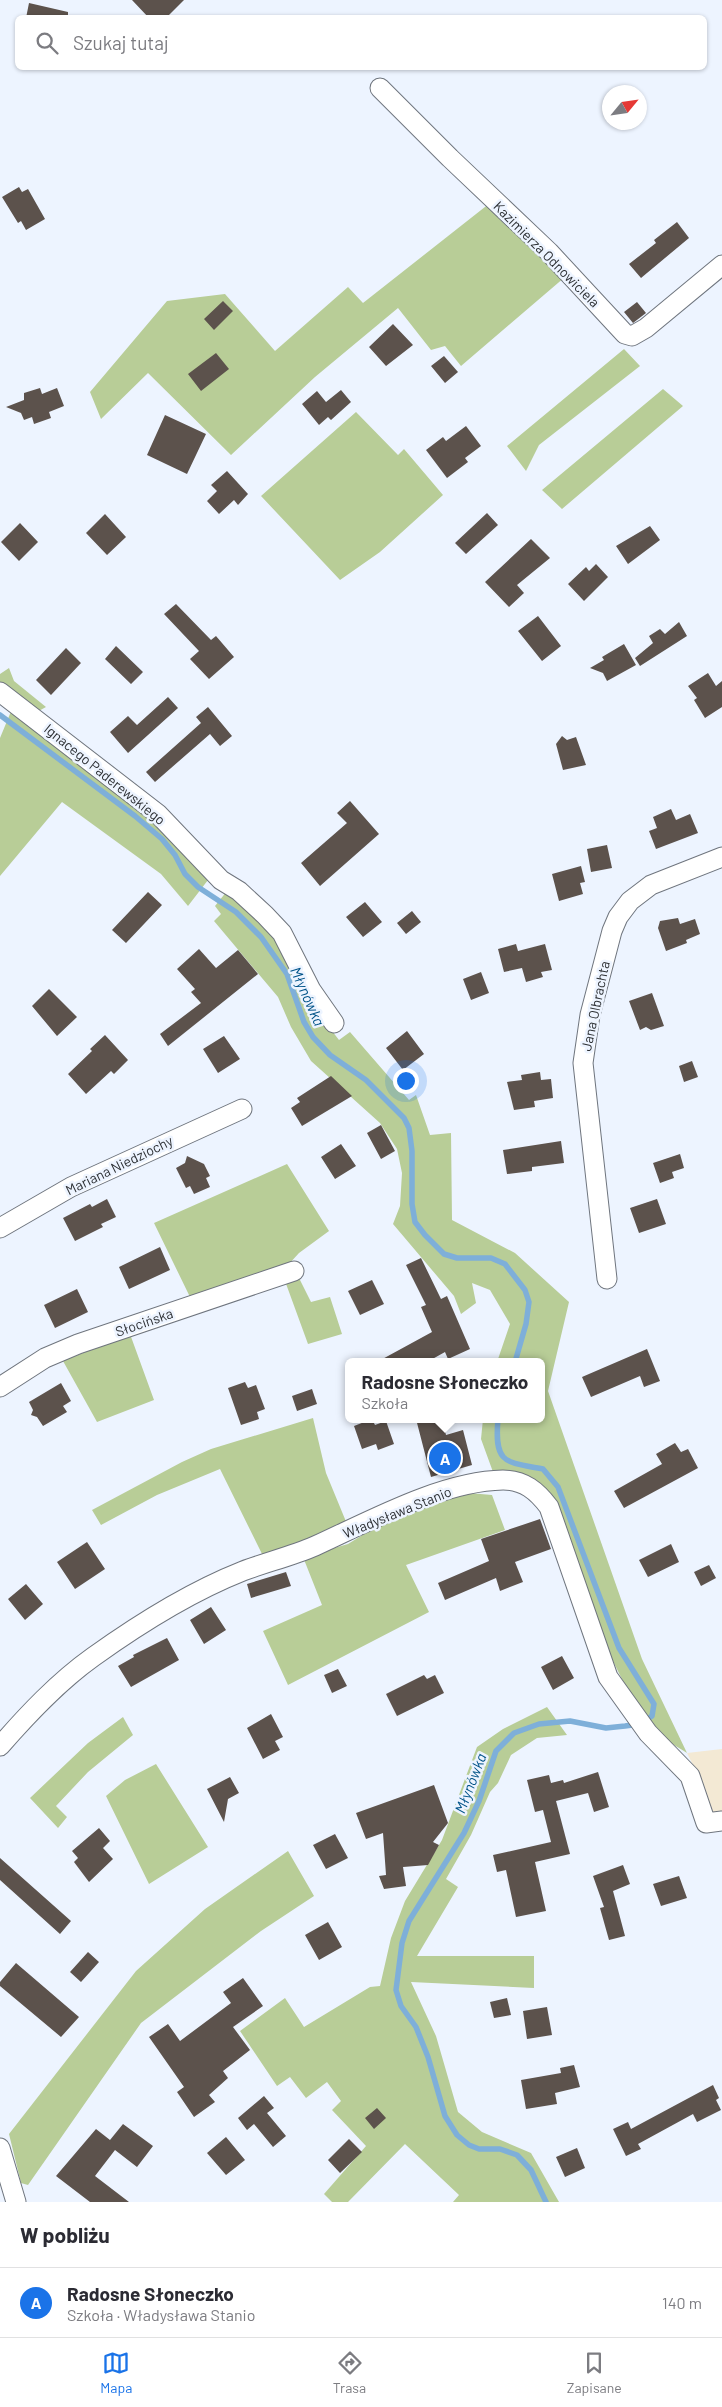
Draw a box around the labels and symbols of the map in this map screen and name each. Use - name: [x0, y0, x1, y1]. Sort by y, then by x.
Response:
- north arrow: [602, 85, 647, 130]
- street label: Kazimierza Odnowiciela: [490, 197, 604, 311]
- street label: Ignacego Paderewskiego: [41, 720, 169, 828]
- street label: Jana Olbrachta: [577, 959, 613, 1053]
- water label: Młynówka: [287, 964, 329, 1028]
- your location: [393, 1068, 419, 1094]
- street label: Mariana Niedziochy: [63, 1131, 176, 1198]
- street label: Słocińska: [113, 1304, 175, 1340]
- pin: A: [429, 1439, 461, 1477]
- street label: Władysława Stanio: [340, 1482, 454, 1542]
- water label: Młynówka: [450, 1750, 490, 1816]

